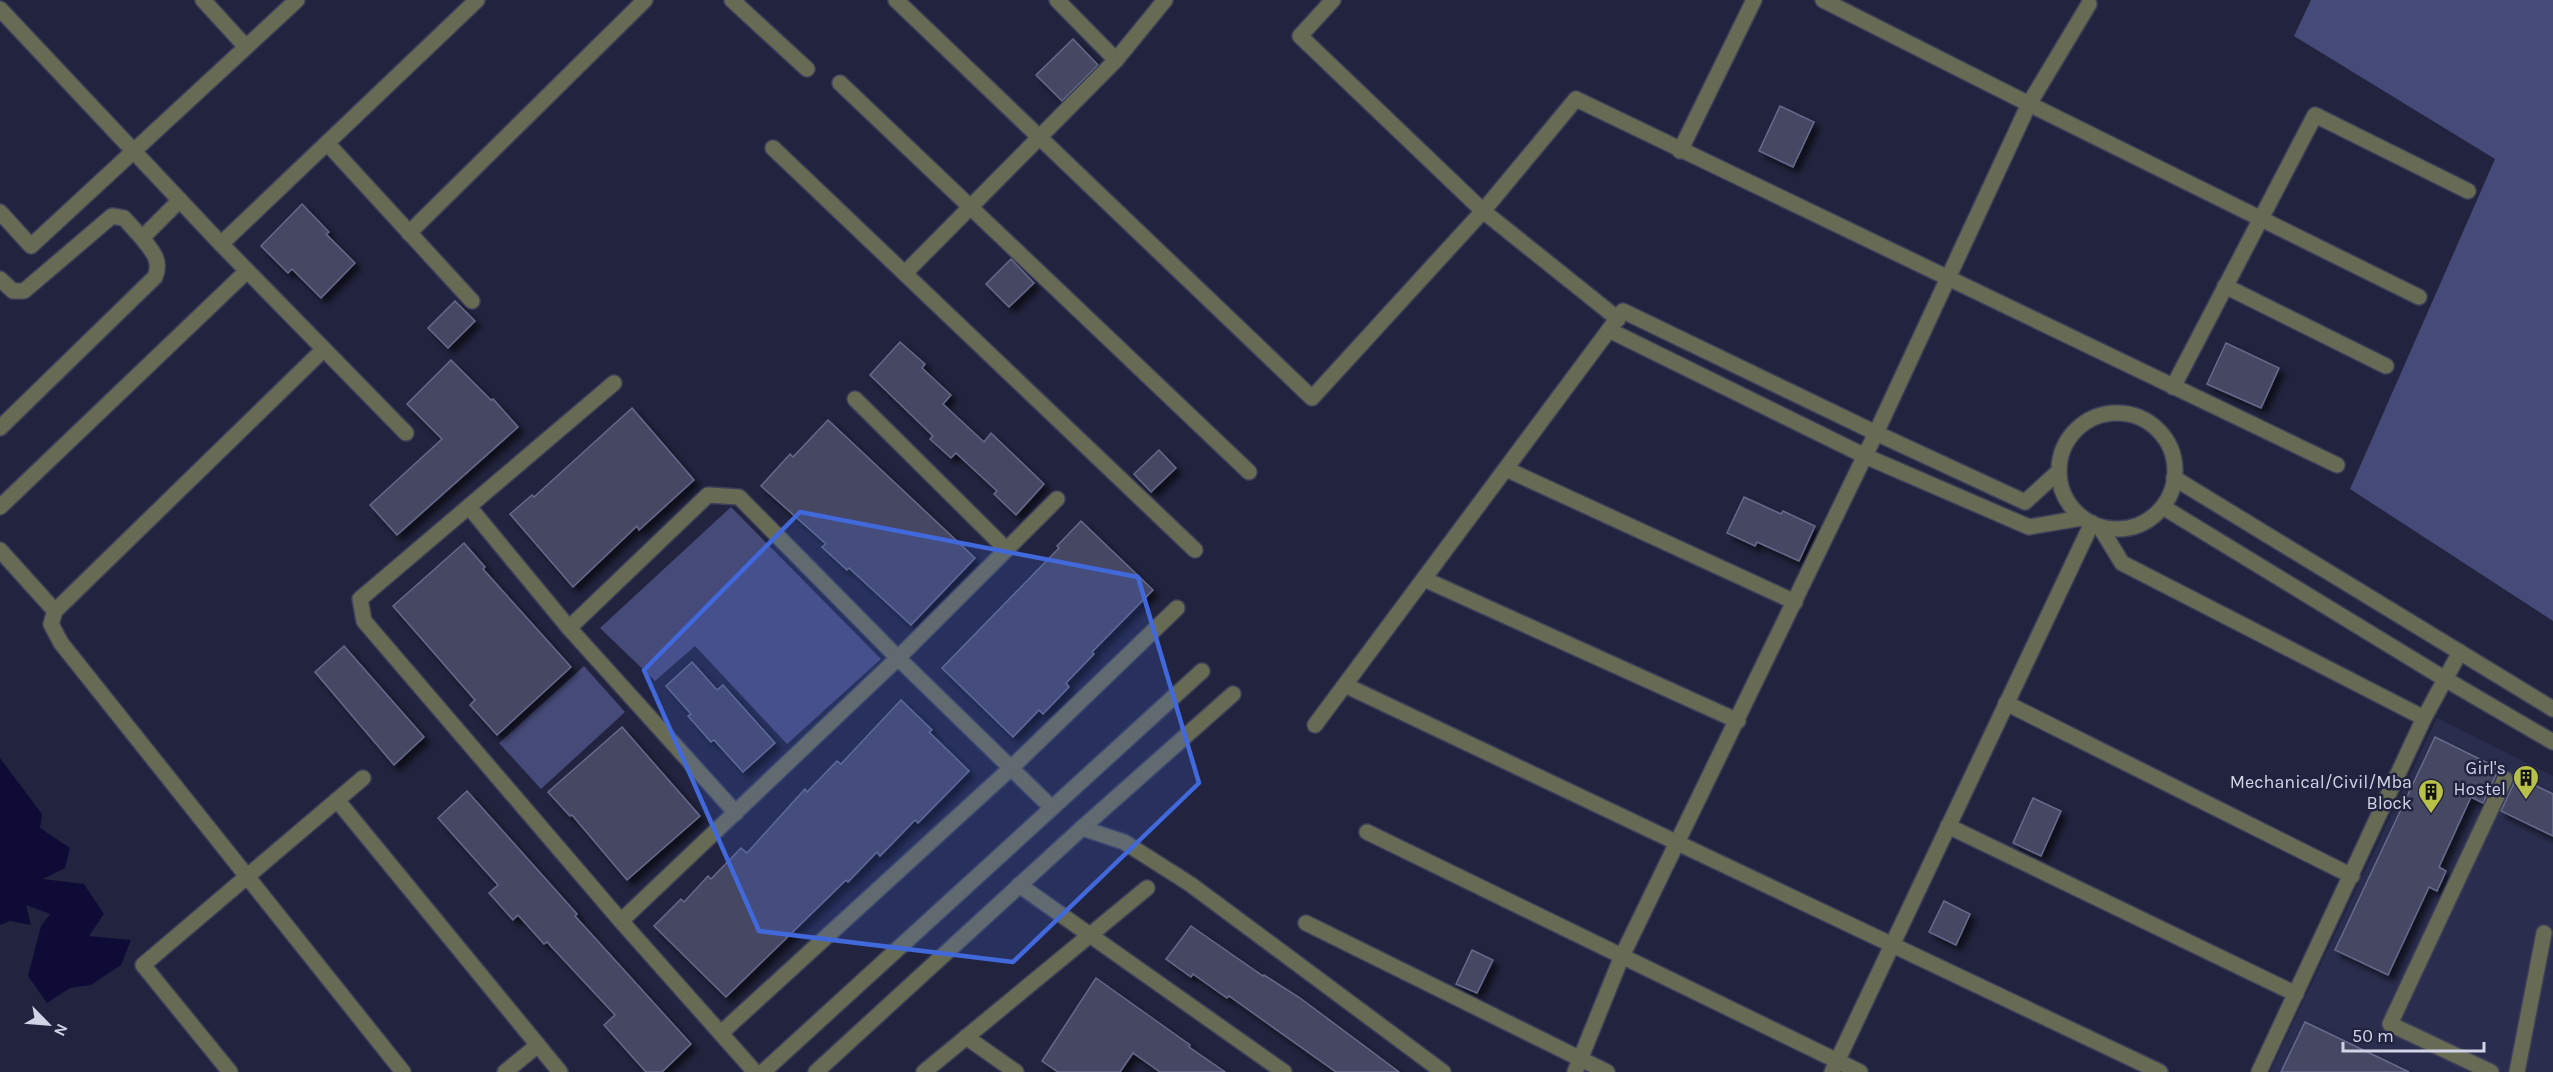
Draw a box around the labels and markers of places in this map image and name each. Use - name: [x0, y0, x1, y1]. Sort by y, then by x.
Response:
- place label: Girl's Hostel: [2454, 757, 2506, 800]
- building icon: Girl's Hostel: [2511, 763, 2541, 801]
- place label: Mechanical/Civil/Mba Block: [2230, 771, 2412, 814]
- building icon: Mechanical/Civil/Mba Block: [2416, 777, 2446, 815]

